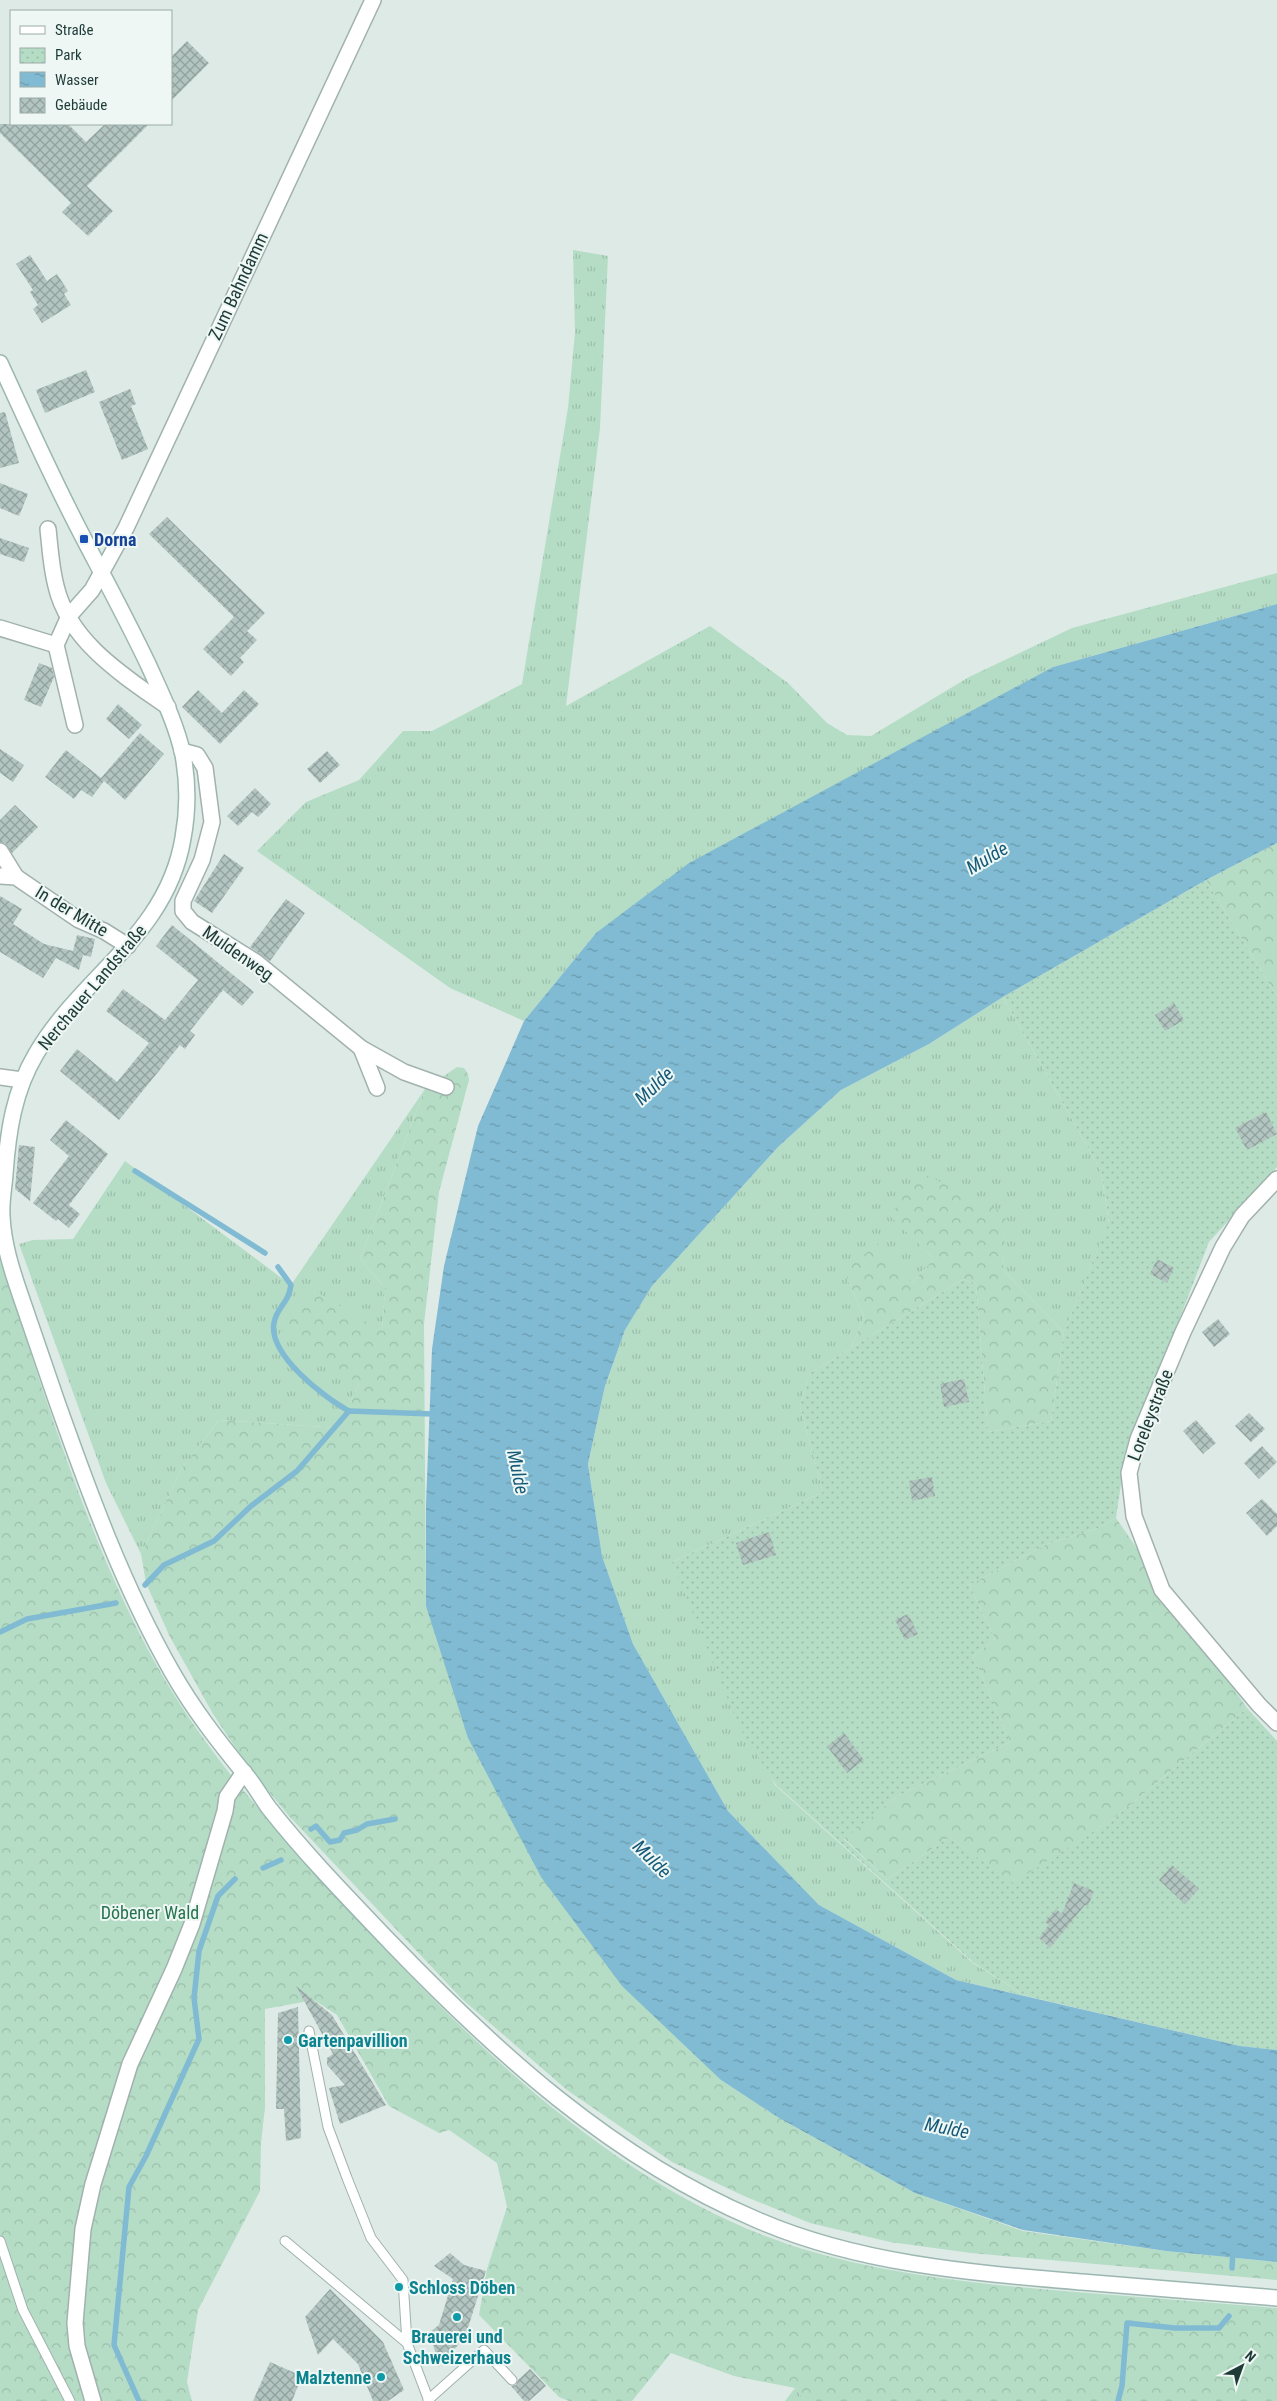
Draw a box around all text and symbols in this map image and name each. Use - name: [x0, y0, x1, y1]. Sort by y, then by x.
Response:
- legend: [10, 10, 172, 125]
- text: Straße: [55, 21, 94, 39]
- text: Park: [55, 46, 82, 64]
- text: Wasser: [55, 71, 99, 89]
- text: Gebäude: [55, 96, 107, 114]
- street label: Zum Bahndamm: [204, 229, 272, 343]
- place label: Dorna: [94, 529, 136, 550]
- marker: Dorna: [78, 533, 90, 545]
- water label: Mulde: [962, 837, 1012, 879]
- street label: In der Mitte: [32, 881, 112, 941]
- street label: Nerchauer Landstraße: [33, 920, 151, 1054]
- street label: Muldenweg: [199, 921, 277, 985]
- water label: Mulde: [630, 1062, 678, 1110]
- street label: Loreleystraße: [1123, 1366, 1177, 1464]
- water label: Mulde: [502, 1448, 534, 1496]
- water label: Mulde: [628, 1835, 676, 1883]
- park label: Döbener Wald: [101, 1902, 199, 1923]
- place label: Gartenpavillion: [298, 2030, 408, 2051]
- marker: Gartenpavillion: [282, 2034, 294, 2046]
- water label: Mulde: [923, 2112, 971, 2144]
- place label: Schloss Döben: [409, 2277, 515, 2298]
- marker: Schloss Döben: [393, 2281, 405, 2293]
- marker: Brauerei und Schweizerhaus: [451, 2311, 463, 2323]
- place label: Brauerei und Schweizerhaus: [403, 2326, 511, 2368]
- north arrow: [1217, 2341, 1267, 2391]
- text: N: [1242, 2347, 1259, 2365]
- place label: Malztenne: [296, 2367, 371, 2388]
- marker: Malztenne: [375, 2371, 387, 2383]

